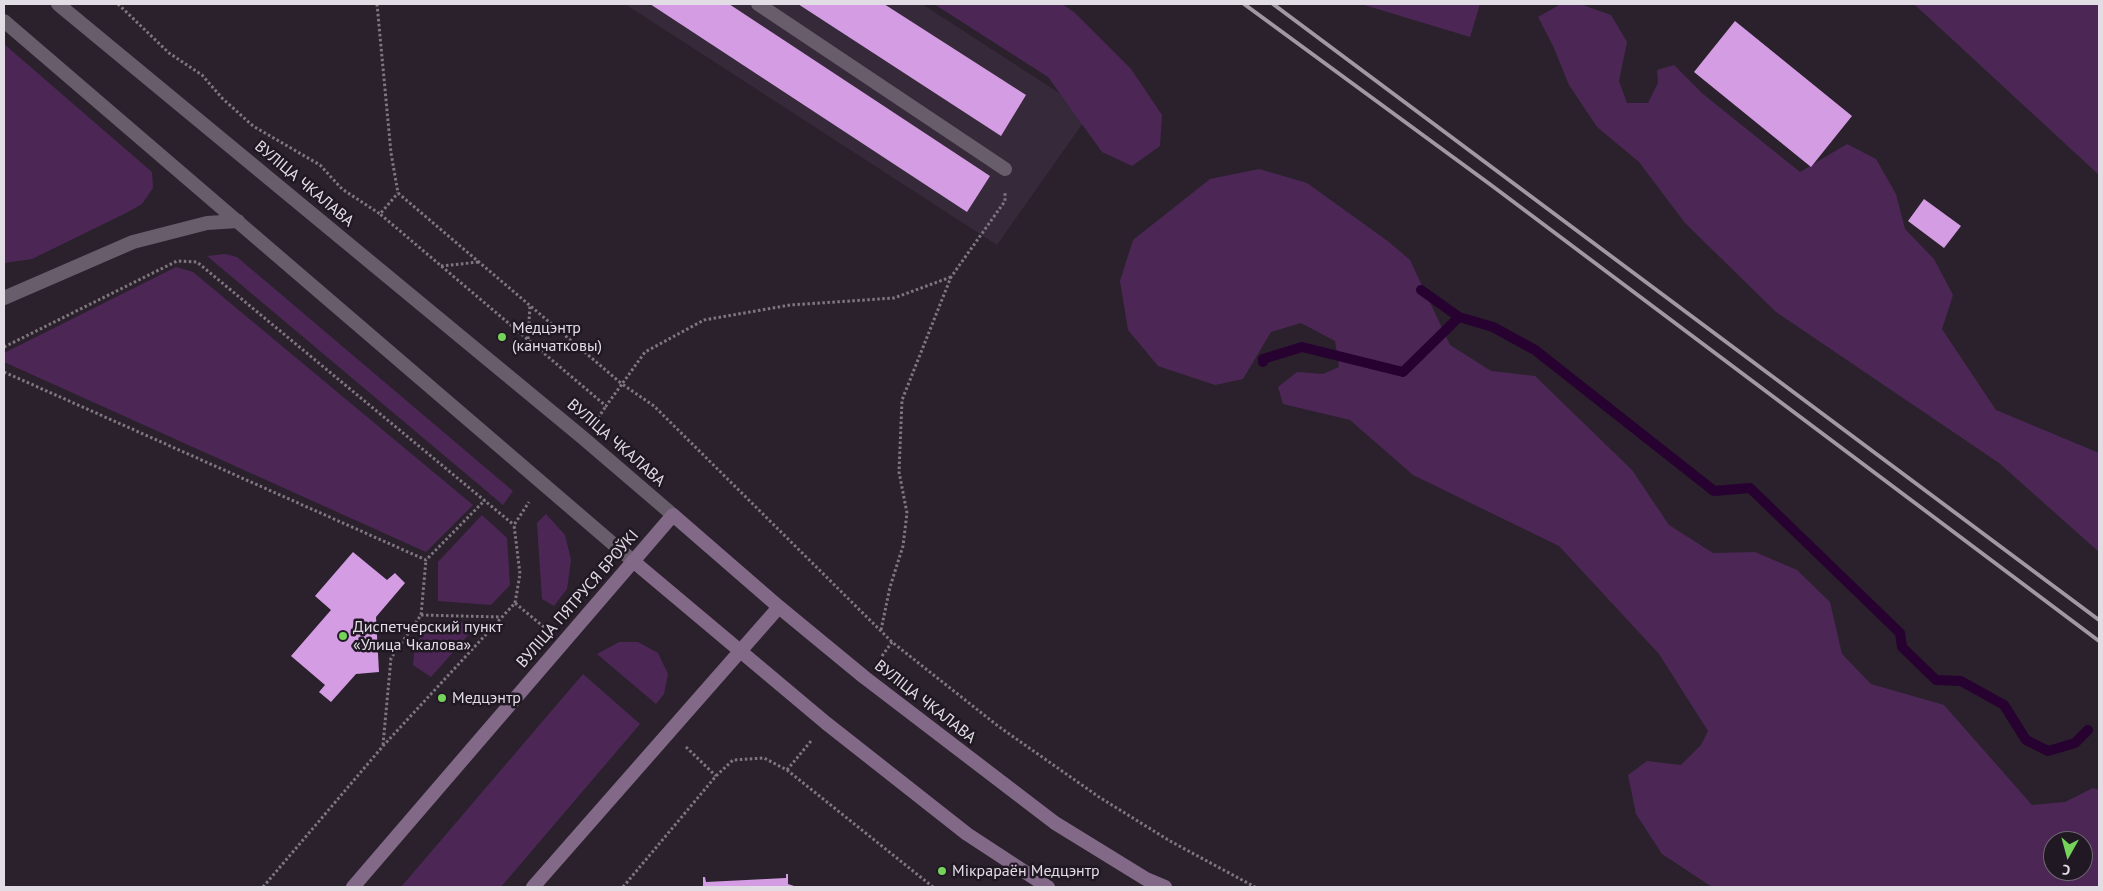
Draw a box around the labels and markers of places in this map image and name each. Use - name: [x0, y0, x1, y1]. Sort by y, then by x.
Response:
- place label: Медцэнтр (канчатковы): [512, 318, 602, 356]
- marker: Медцэнтр (канчатковы): [496, 331, 508, 343]
- place label: Диспетчерский пункт «Улица Чкалова»: [353, 617, 503, 655]
- marker: Диспетчерский пункт «Улица Чкалова»: [337, 630, 349, 642]
- place label: Медцэнтр: [452, 688, 521, 708]
- marker: Медцэнтр: [436, 692, 448, 704]
- place label: Мікрараён Медцэнтр: [952, 861, 1100, 881]
- marker: Мікрараён Медцэнтр: [936, 865, 948, 877]

